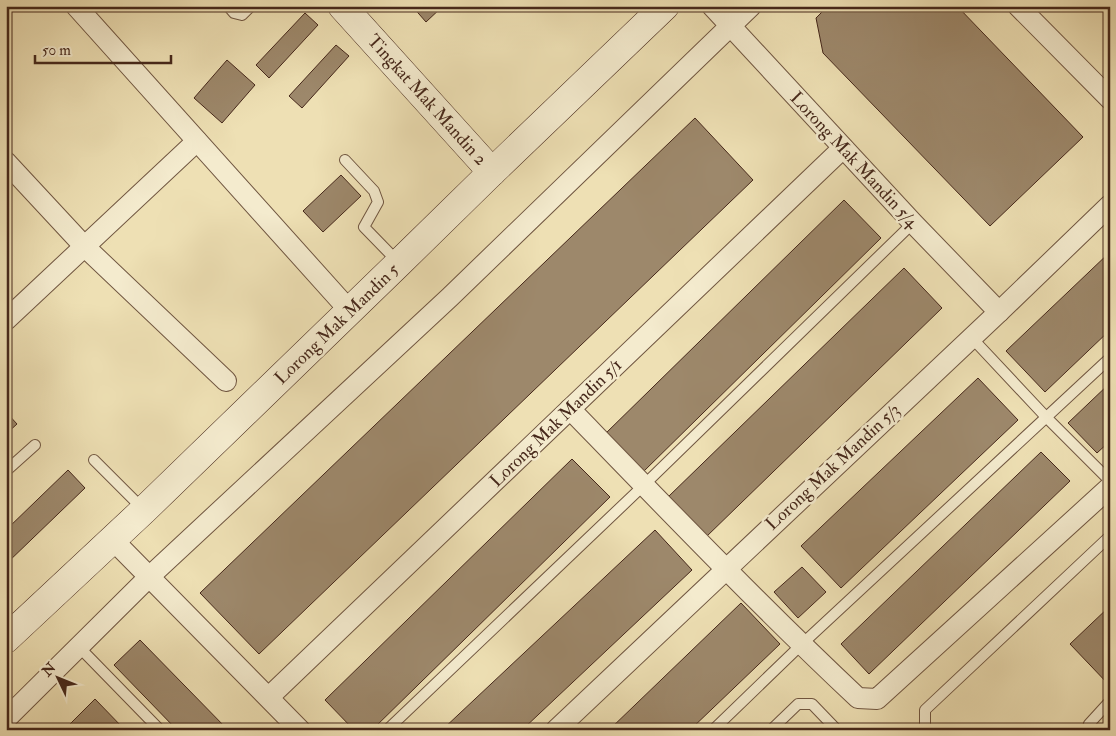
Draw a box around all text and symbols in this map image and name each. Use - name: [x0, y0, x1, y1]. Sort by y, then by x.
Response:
- street label: Tingkat Mak Mandin 2: [362, 30, 492, 170]
- scale bar: [35, 32, 171, 64]
- text: 50 m: [42, 41, 71, 60]
- street label: Lorong Mak Mandin 5/4: [785, 87, 924, 234]
- street label: Lorong Mak Mandin 5: [270, 258, 404, 389]
- street label: Lorong Mak Mandin 5/1: [485, 354, 627, 492]
- street label: Lorong Mak Mandin 5/3: [761, 399, 905, 535]
- north arrow: [32, 654, 82, 704]
- text: N: [38, 659, 60, 681]

